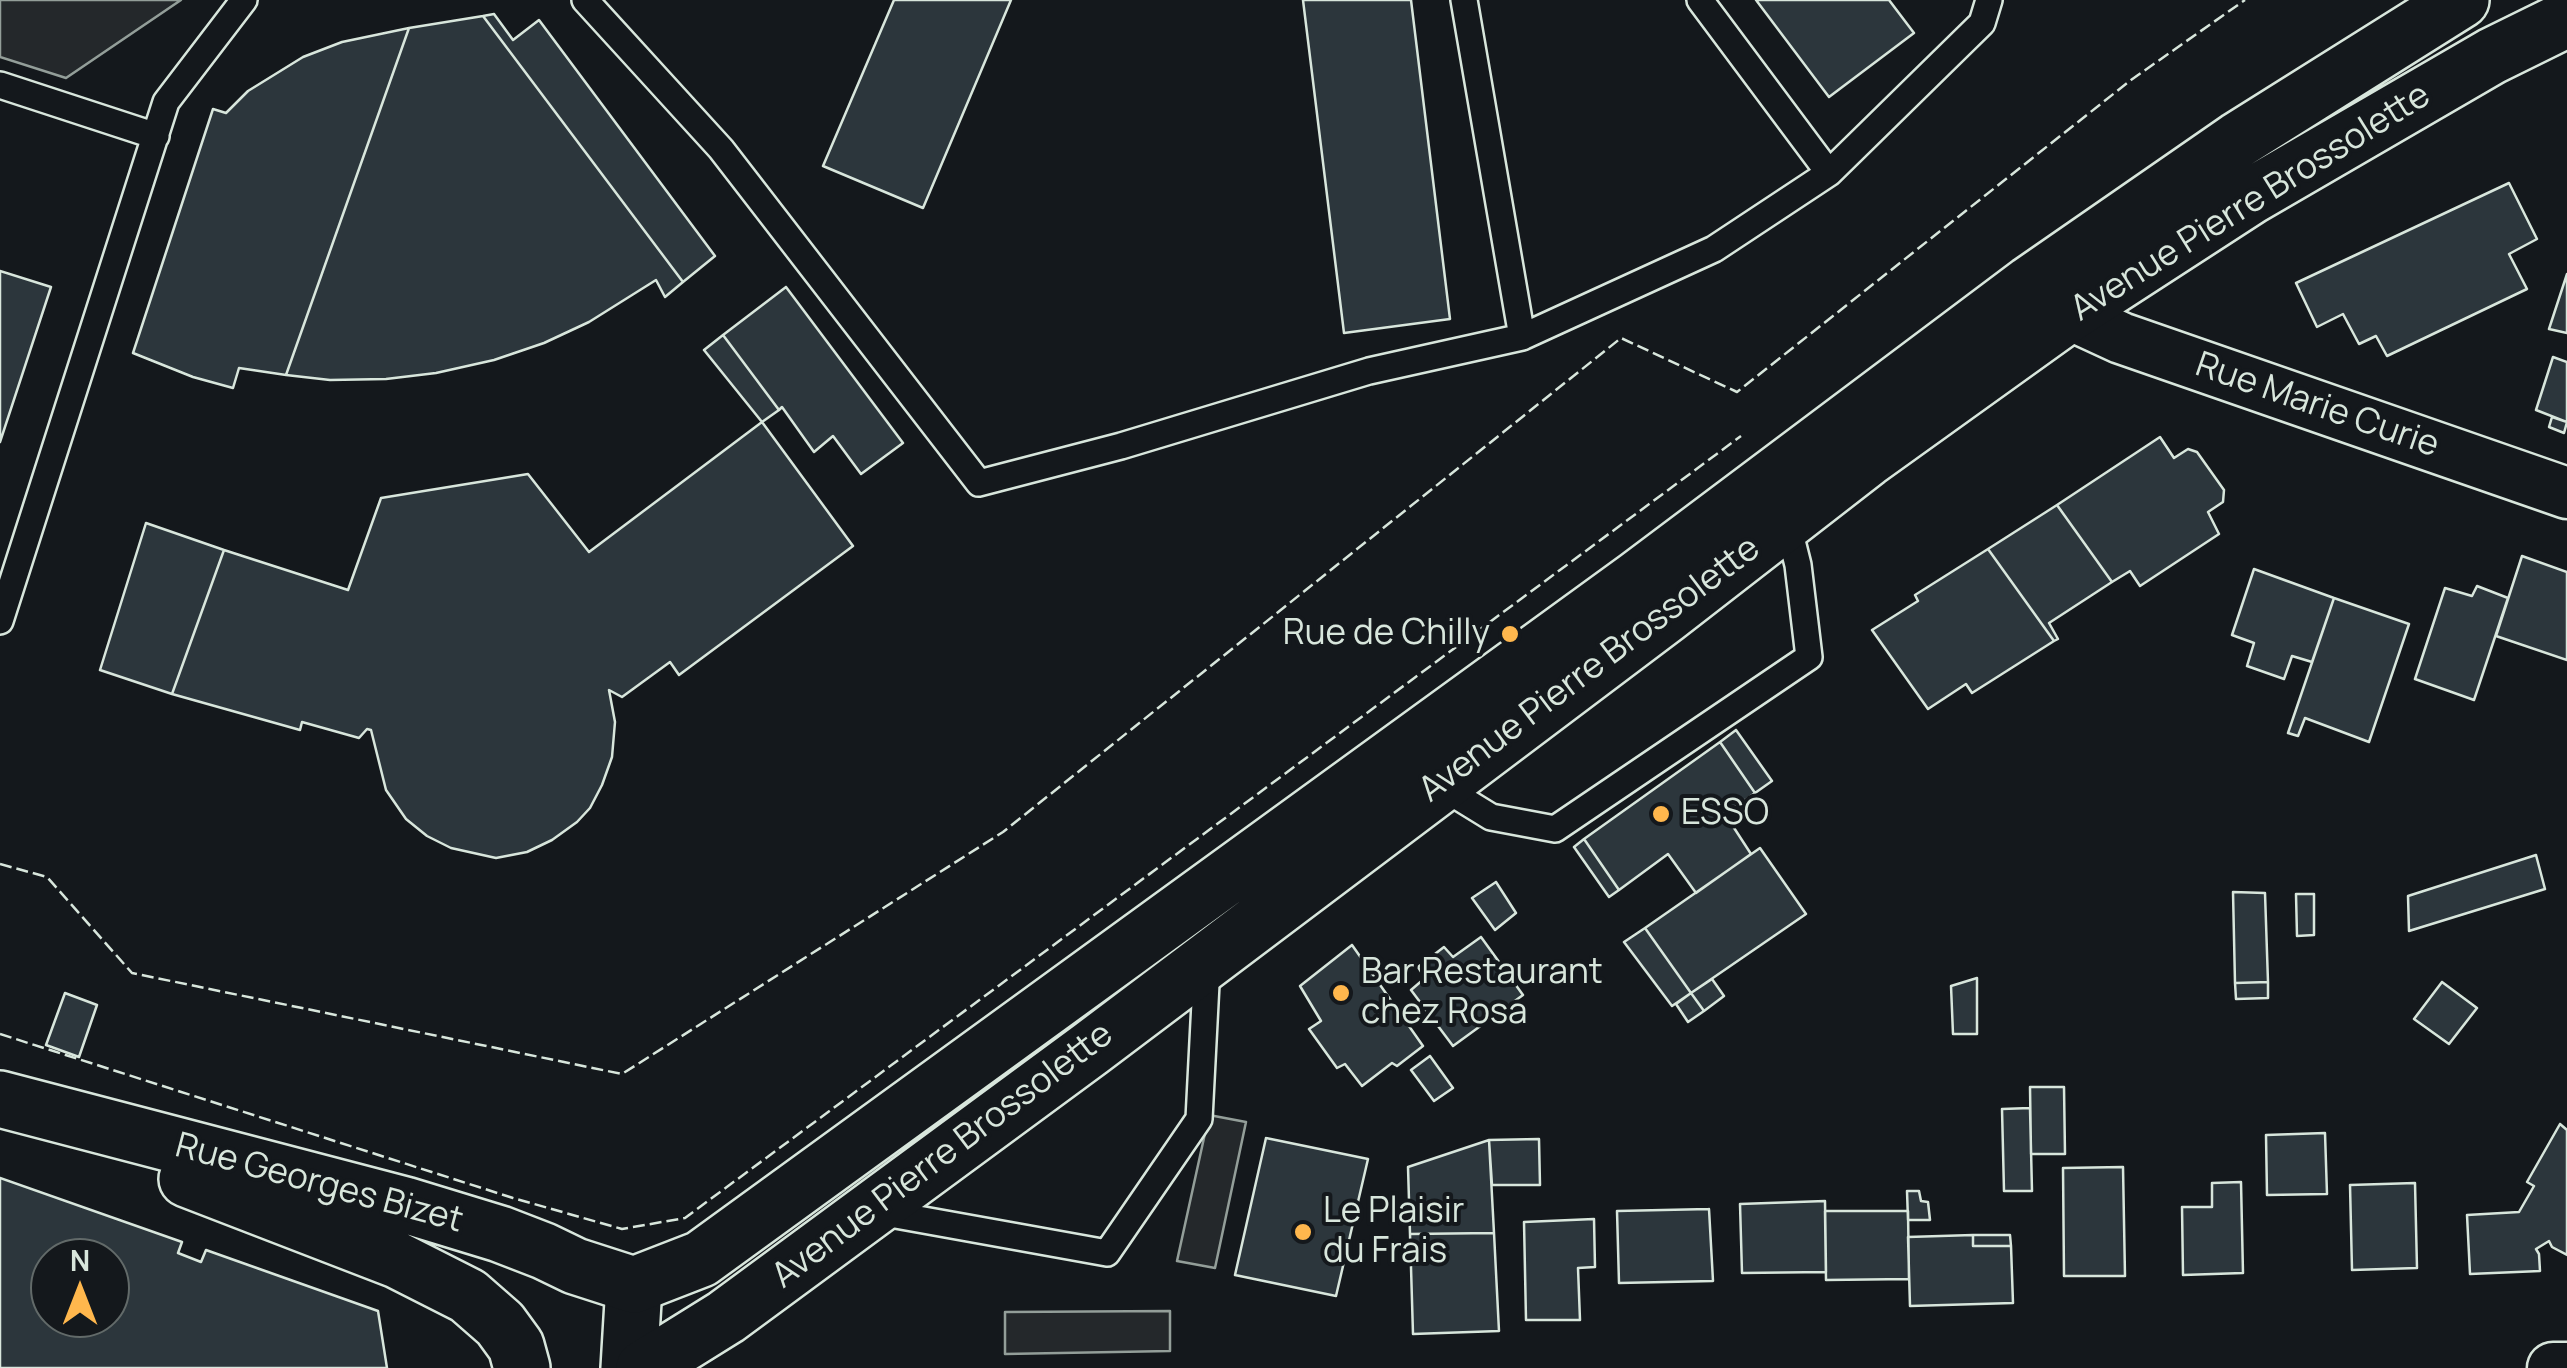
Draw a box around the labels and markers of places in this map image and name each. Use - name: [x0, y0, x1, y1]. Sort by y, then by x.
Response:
- place label: Rue de Chilly: [1283, 613, 1490, 655]
- marker: Rue de Chilly: [1499, 623, 1521, 645]
- place label: ESSO: [1681, 793, 1769, 835]
- marker: ESSO: [1650, 803, 1672, 825]
- place label: Bar Restaurant chez Rosa: [1361, 952, 1603, 1034]
- marker: Bar Restaurant chez Rosa: [1330, 982, 1352, 1004]
- place label: Le Plaisir du Frais: [1323, 1191, 1464, 1273]
- marker: Le Plaisir du Frais: [1292, 1221, 1314, 1243]

